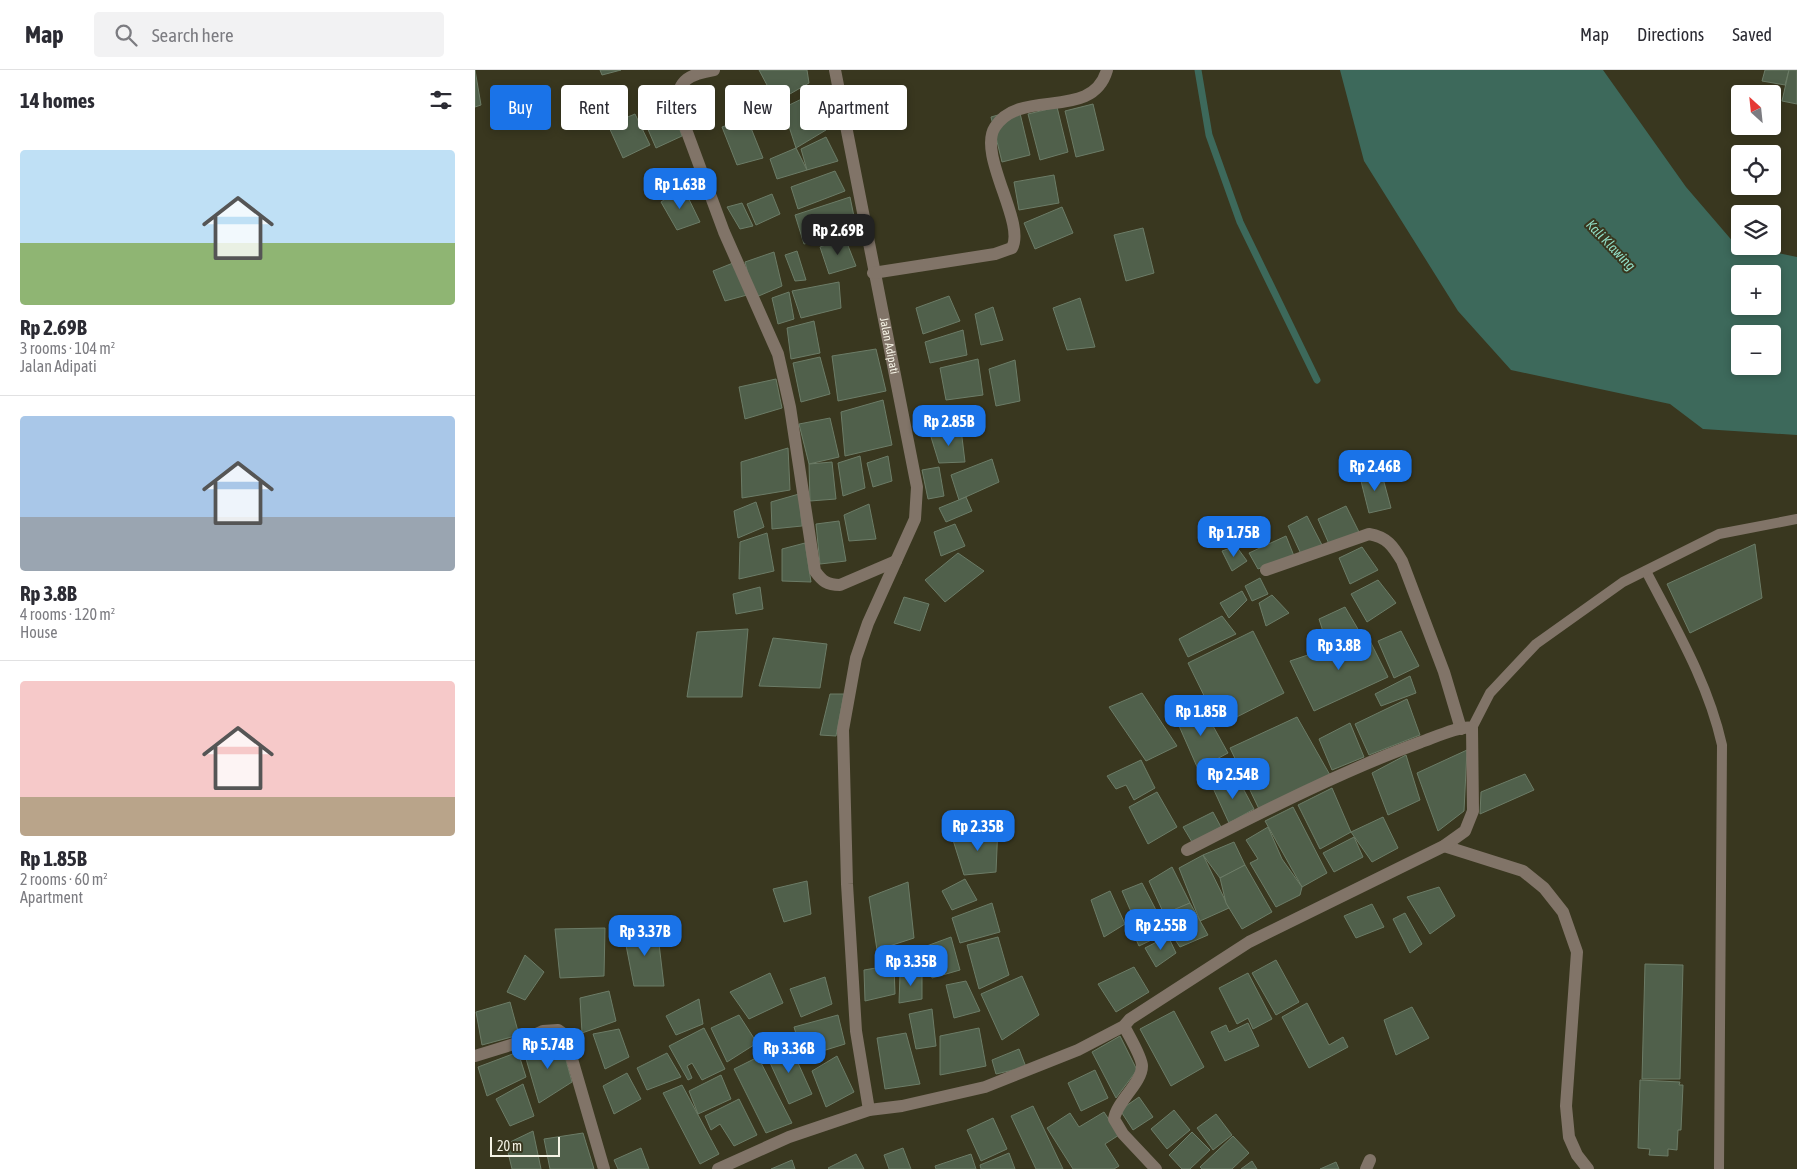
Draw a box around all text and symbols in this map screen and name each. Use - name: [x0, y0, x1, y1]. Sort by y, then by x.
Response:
- search box: [94, 12, 444, 57]
- text: Map: [25, 21, 64, 48]
- icon: search: [112, 21, 140, 49]
- text: Search here: [152, 24, 234, 46]
- text: Map: [1580, 24, 1609, 45]
- text: Directions: [1637, 24, 1704, 45]
- text: Saved: [1732, 24, 1772, 45]
- chip: Buy: [490, 85, 551, 130]
- chip: Rent: [561, 85, 628, 130]
- chip: Filters: [638, 85, 715, 130]
- chip: New: [725, 85, 790, 130]
- chip: Apartment: [800, 85, 907, 130]
- north arrow: [1731, 85, 1781, 135]
- map controls: [1731, 85, 1781, 375]
- icon: filters: [427, 86, 455, 114]
- text: 14 homes: [20, 88, 95, 112]
- button: locate: [1731, 145, 1781, 195]
- pin: Rp 1.63B: [628, 168, 732, 210]
- text: Rp 1.63B: [655, 175, 705, 193]
- icon: home: [193, 183, 283, 273]
- button: layers: [1731, 205, 1781, 255]
- pin: Rp 2.69B: [786, 214, 890, 256]
- water label: Kali Klawing: [1583, 217, 1639, 273]
- text: Rp 2.69B: [813, 221, 863, 239]
- button: +: [1731, 265, 1781, 315]
- text: Rp 2.69B: [20, 315, 87, 339]
- street label: Jalan Adipati: [877, 316, 902, 375]
- button: −: [1731, 325, 1781, 375]
- text: 3 rooms · 104 m²: [20, 339, 115, 357]
- text: Jalan Adipati: [20, 357, 97, 375]
- pin: Rp 2.85B: [897, 404, 1001, 447]
- text: Rp 2.85B: [924, 412, 974, 430]
- icon: home: [193, 448, 283, 538]
- pin: Rp 2.46B: [1323, 450, 1427, 492]
- text: Rp 2.46B: [1350, 457, 1400, 475]
- pin: Rp 1.75B: [1182, 516, 1286, 558]
- text: Rp 1.75B: [1209, 523, 1259, 541]
- text: Rp 3.8B: [20, 581, 77, 605]
- text: 4 rooms · 120 m²: [20, 605, 115, 623]
- text: House: [20, 623, 57, 641]
- pin: Rp 3.8B: [1293, 628, 1385, 671]
- text: Rp 3.8B: [1317, 636, 1361, 654]
- pin: Rp 1.85B: [1149, 694, 1253, 737]
- text: Rp 1.85B: [1176, 702, 1226, 720]
- icon: home: [193, 713, 283, 803]
- pin: Rp 2.54B: [1181, 758, 1285, 800]
- text: Rp 2.54B: [1208, 765, 1258, 783]
- pin: Rp 2.35B: [926, 810, 1030, 852]
- text: Rp 2.35B: [953, 817, 1003, 835]
- text: Rp 1.85B: [20, 846, 87, 870]
- text: 2 rooms · 60 m²: [20, 870, 108, 888]
- text: Apartment: [20, 888, 83, 906]
- pin: Rp 2.55B: [1109, 908, 1213, 951]
- pin: Rp 3.37B: [593, 914, 697, 957]
- text: Rp 2.55B: [1136, 916, 1186, 934]
- text: Rp 3.37B: [620, 922, 670, 940]
- pin: Rp 3.35B: [859, 944, 963, 987]
- text: Rp 3.35B: [886, 952, 936, 970]
- pin: Rp 5.74B: [496, 1028, 600, 1070]
- pin: Rp 3.36B: [737, 1032, 841, 1074]
- text: Rp 5.74B: [523, 1035, 573, 1053]
- text: Rp 3.36B: [764, 1039, 814, 1057]
- scale bar: [490, 1134, 560, 1157]
- text: 20 m: [497, 1138, 522, 1154]

